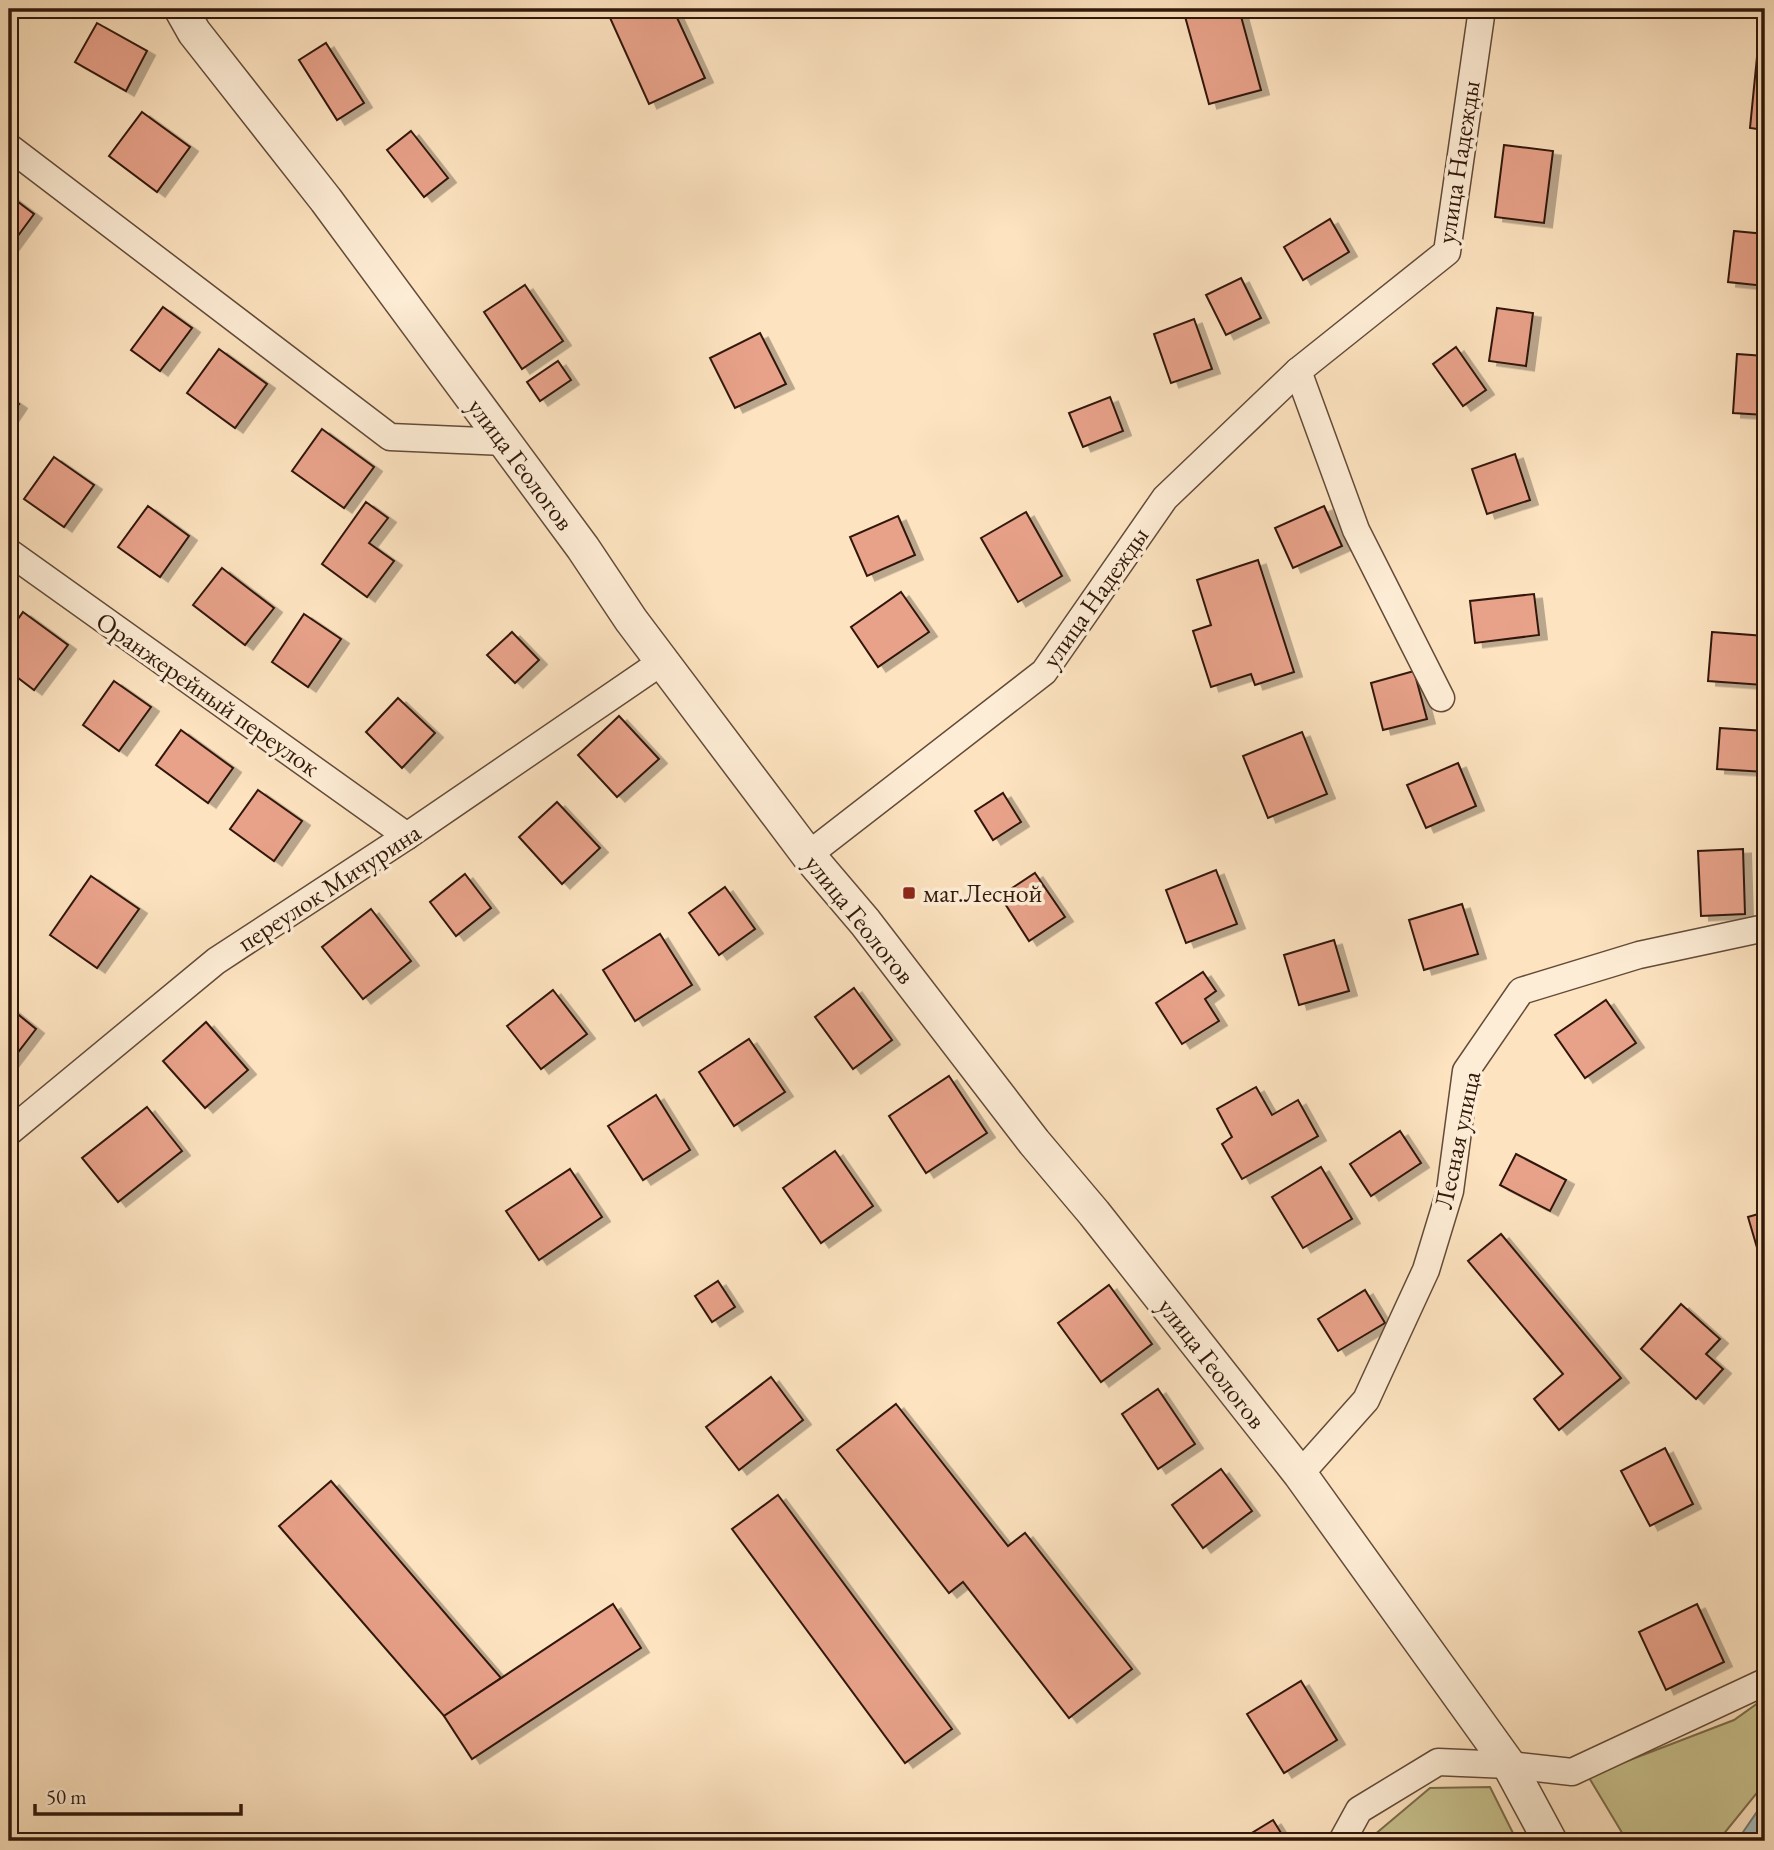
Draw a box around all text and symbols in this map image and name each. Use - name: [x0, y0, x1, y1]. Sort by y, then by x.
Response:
- street label: улица Надежды: [1428, 78, 1488, 246]
- street label: улица Геологов: [460, 391, 582, 537]
- street label: улица Надежды: [1034, 520, 1156, 674]
- street label: Оранжерейный переулок: [89, 604, 327, 784]
- street label: переулок Мичурина: [231, 815, 428, 959]
- street label: улица Геологов: [797, 847, 923, 991]
- place label: маг.Лесной: [923, 876, 1043, 910]
- marker: маг.Лесной: [901, 885, 917, 901]
- street label: Лесная улица: [1426, 1067, 1488, 1212]
- street label: улица Геологов: [1150, 1290, 1274, 1436]
- scale bar: [35, 1773, 242, 1817]
- text: 50 m: [46, 1783, 87, 1810]

